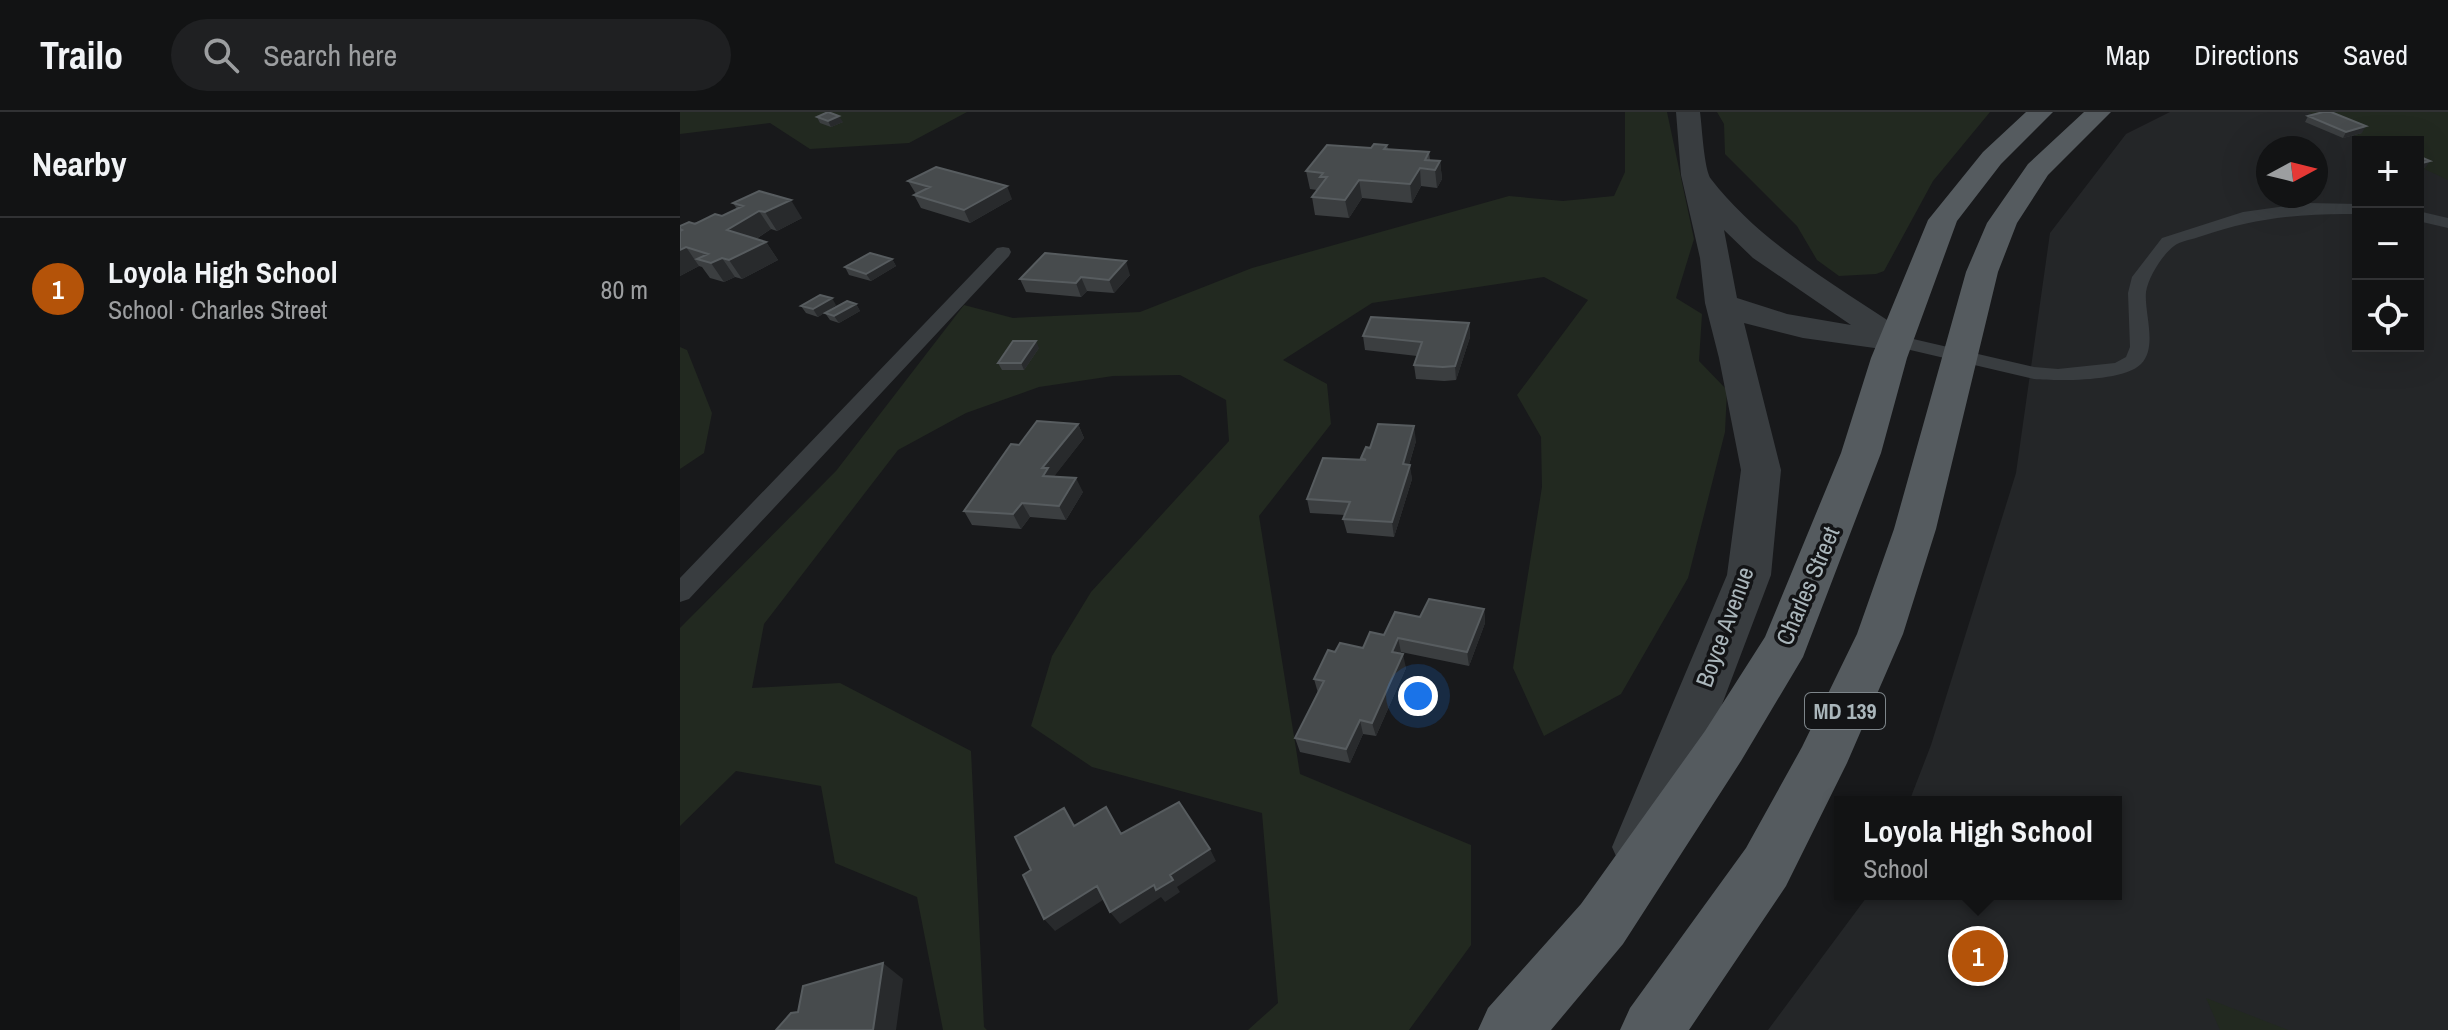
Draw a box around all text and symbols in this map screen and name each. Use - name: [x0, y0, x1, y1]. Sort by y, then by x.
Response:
- search box: [171, 19, 731, 91]
- text: Trailo: [40, 30, 123, 81]
- icon: search: [199, 33, 243, 77]
- text: Search here: [263, 35, 397, 75]
- text: Map: [2106, 36, 2150, 74]
- text: Directions: [2194, 36, 2299, 74]
- text: Saved: [2343, 36, 2408, 74]
- north arrow: [2256, 136, 2328, 208]
- map controls: [2352, 136, 2424, 352]
- button: +: [2352, 136, 2424, 208]
- text: Nearby: [32, 141, 127, 187]
- button: −: [2352, 208, 2424, 280]
- text: Loyola High School: [108, 252, 338, 292]
- text: 1: [52, 272, 64, 307]
- text: 80 m: [601, 272, 648, 307]
- button: locate: [2352, 280, 2424, 352]
- text: School · Charles Street: [108, 292, 327, 327]
- street label: Charles Street: [1768, 521, 1847, 650]
- street label: Boyce Avenue: [1688, 562, 1761, 691]
- your location: [1398, 676, 1438, 716]
- road number: MD 139: [1805, 693, 1885, 729]
- popup: [1834, 796, 2122, 900]
- text: Loyola High School: [1863, 811, 2093, 851]
- text: School: [1863, 851, 1928, 886]
- pin: 1: [1952, 926, 2004, 986]

